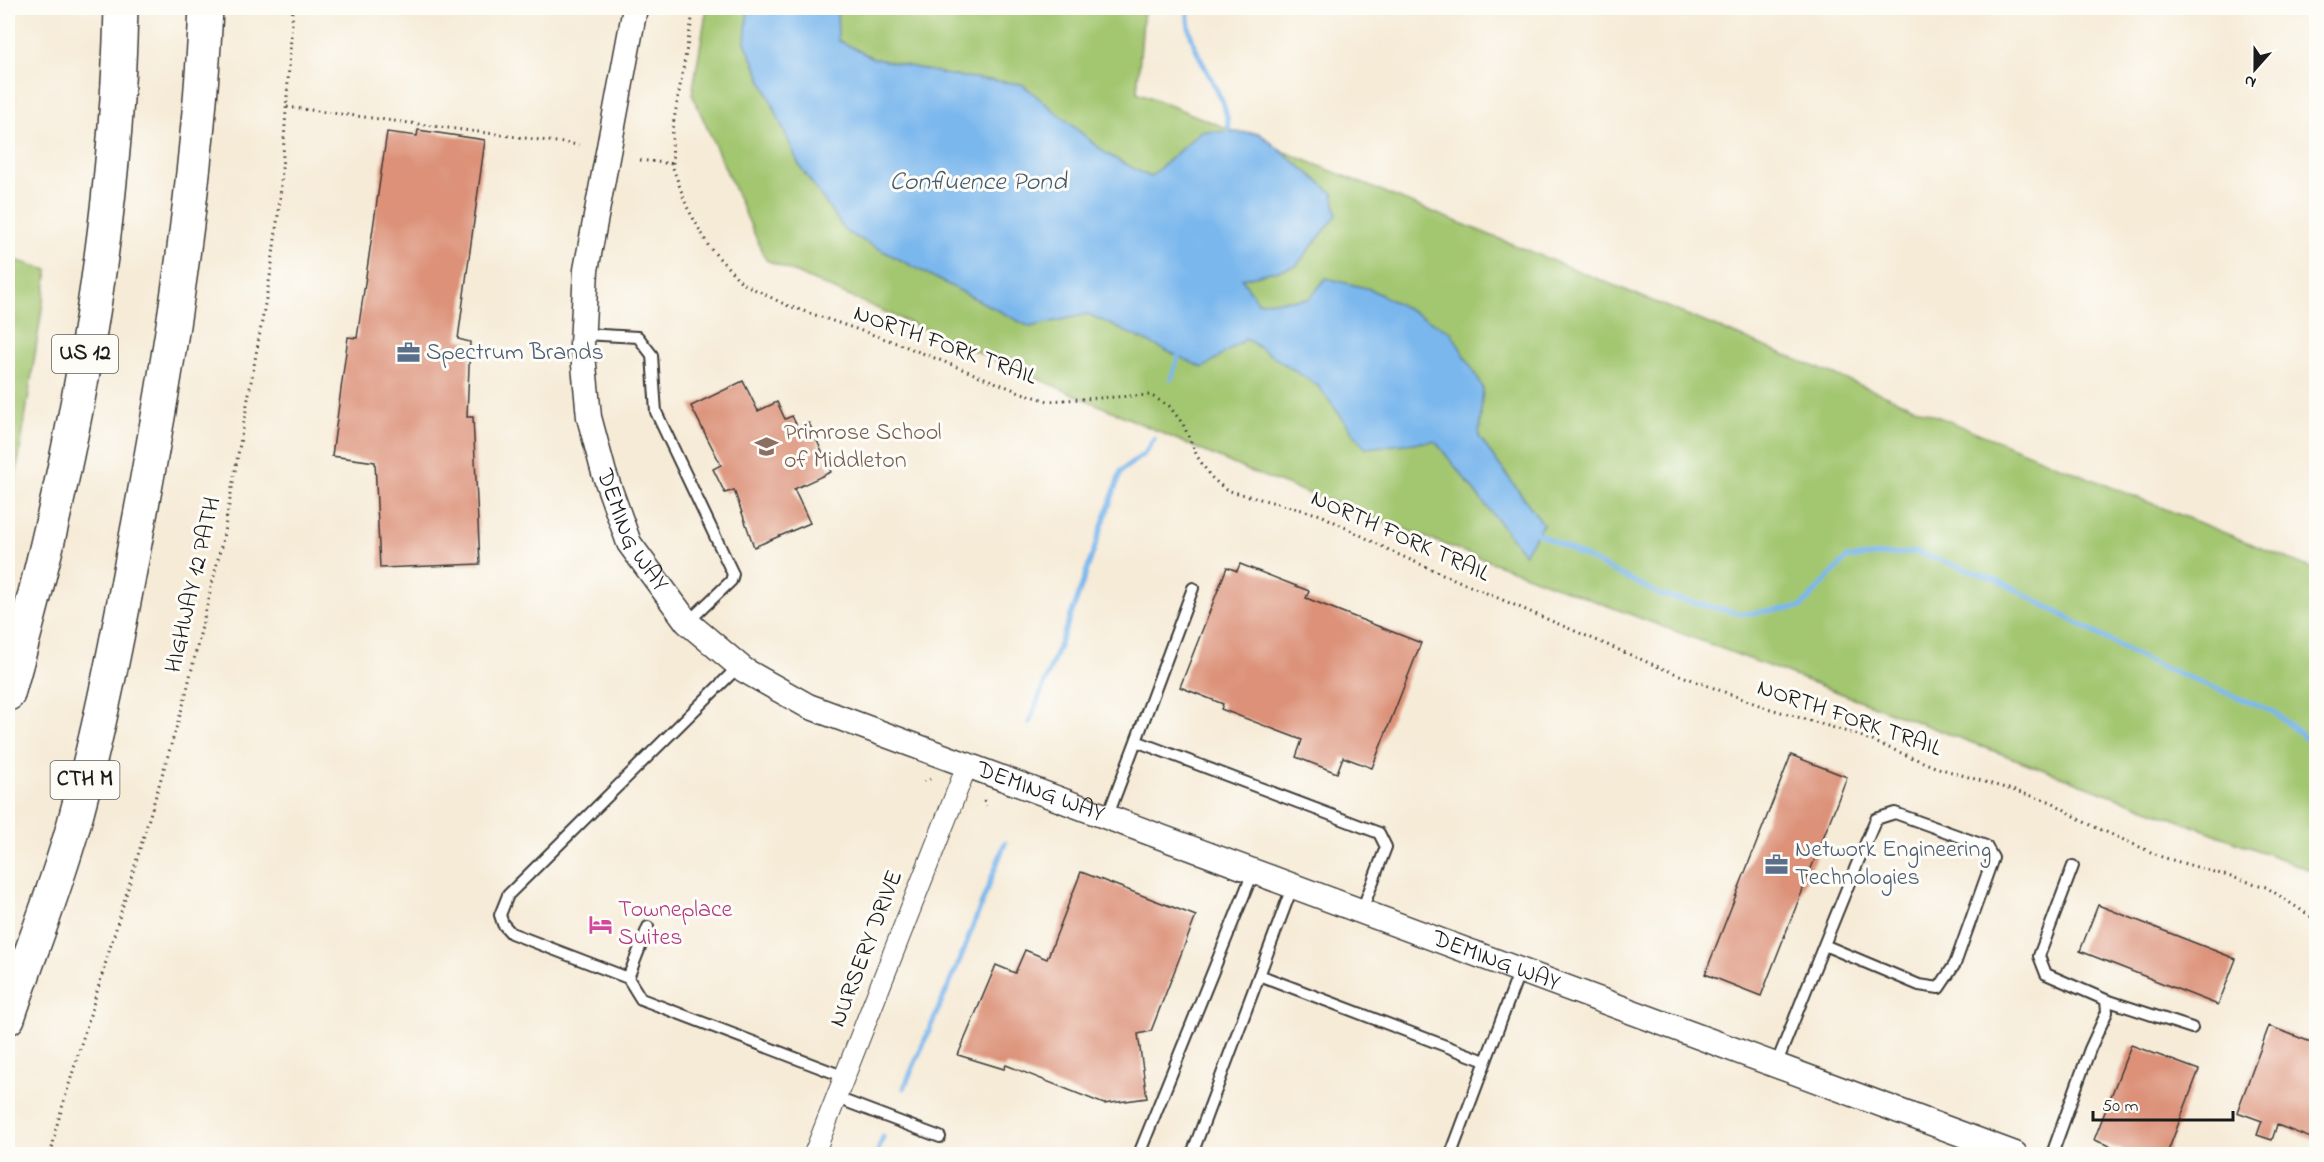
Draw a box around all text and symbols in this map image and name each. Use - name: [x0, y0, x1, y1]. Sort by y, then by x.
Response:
- north arrow: [2225, 39, 2285, 99]
- text: N: [2241, 68, 2260, 94]
- water label: Confluence Pond: [889, 164, 1068, 202]
- street label: NORTH FORK TRAIL: [848, 297, 1042, 395]
- road number: US 12: [52, 335, 118, 373]
- place label: Spectrum Brands: [426, 336, 604, 371]
- office icon: Spectrum Brands: [395, 340, 421, 366]
- place label: Primrose School of Middleton: [784, 416, 941, 479]
- school or university icon: Primrose School of Middleton: [753, 434, 779, 460]
- street label: DEMING WAY: [586, 463, 677, 599]
- street label: NORTH FORK TRAIL: [1305, 482, 1495, 592]
- street label: HIGHWAY 12 PATH: [157, 494, 231, 676]
- street label: NORTH FORK TRAIL: [1752, 671, 1946, 767]
- street label: DEMING WAY: [970, 752, 1109, 832]
- road number: CTH M: [50, 761, 119, 799]
- place label: Network Engineering Technologies: [1795, 833, 1991, 896]
- office icon: Network Engineering Technologies: [1764, 851, 1790, 877]
- street label: NURSERY DRIVE: [821, 865, 913, 1033]
- place label: Towneplace Suites: [618, 893, 733, 956]
- hotel icon: Towneplace Suites: [587, 911, 613, 937]
- street label: DEMING WAY: [1426, 921, 1565, 1001]
- scale bar: [2093, 1084, 2232, 1122]
- text: 50 m: [2102, 1094, 2139, 1120]

